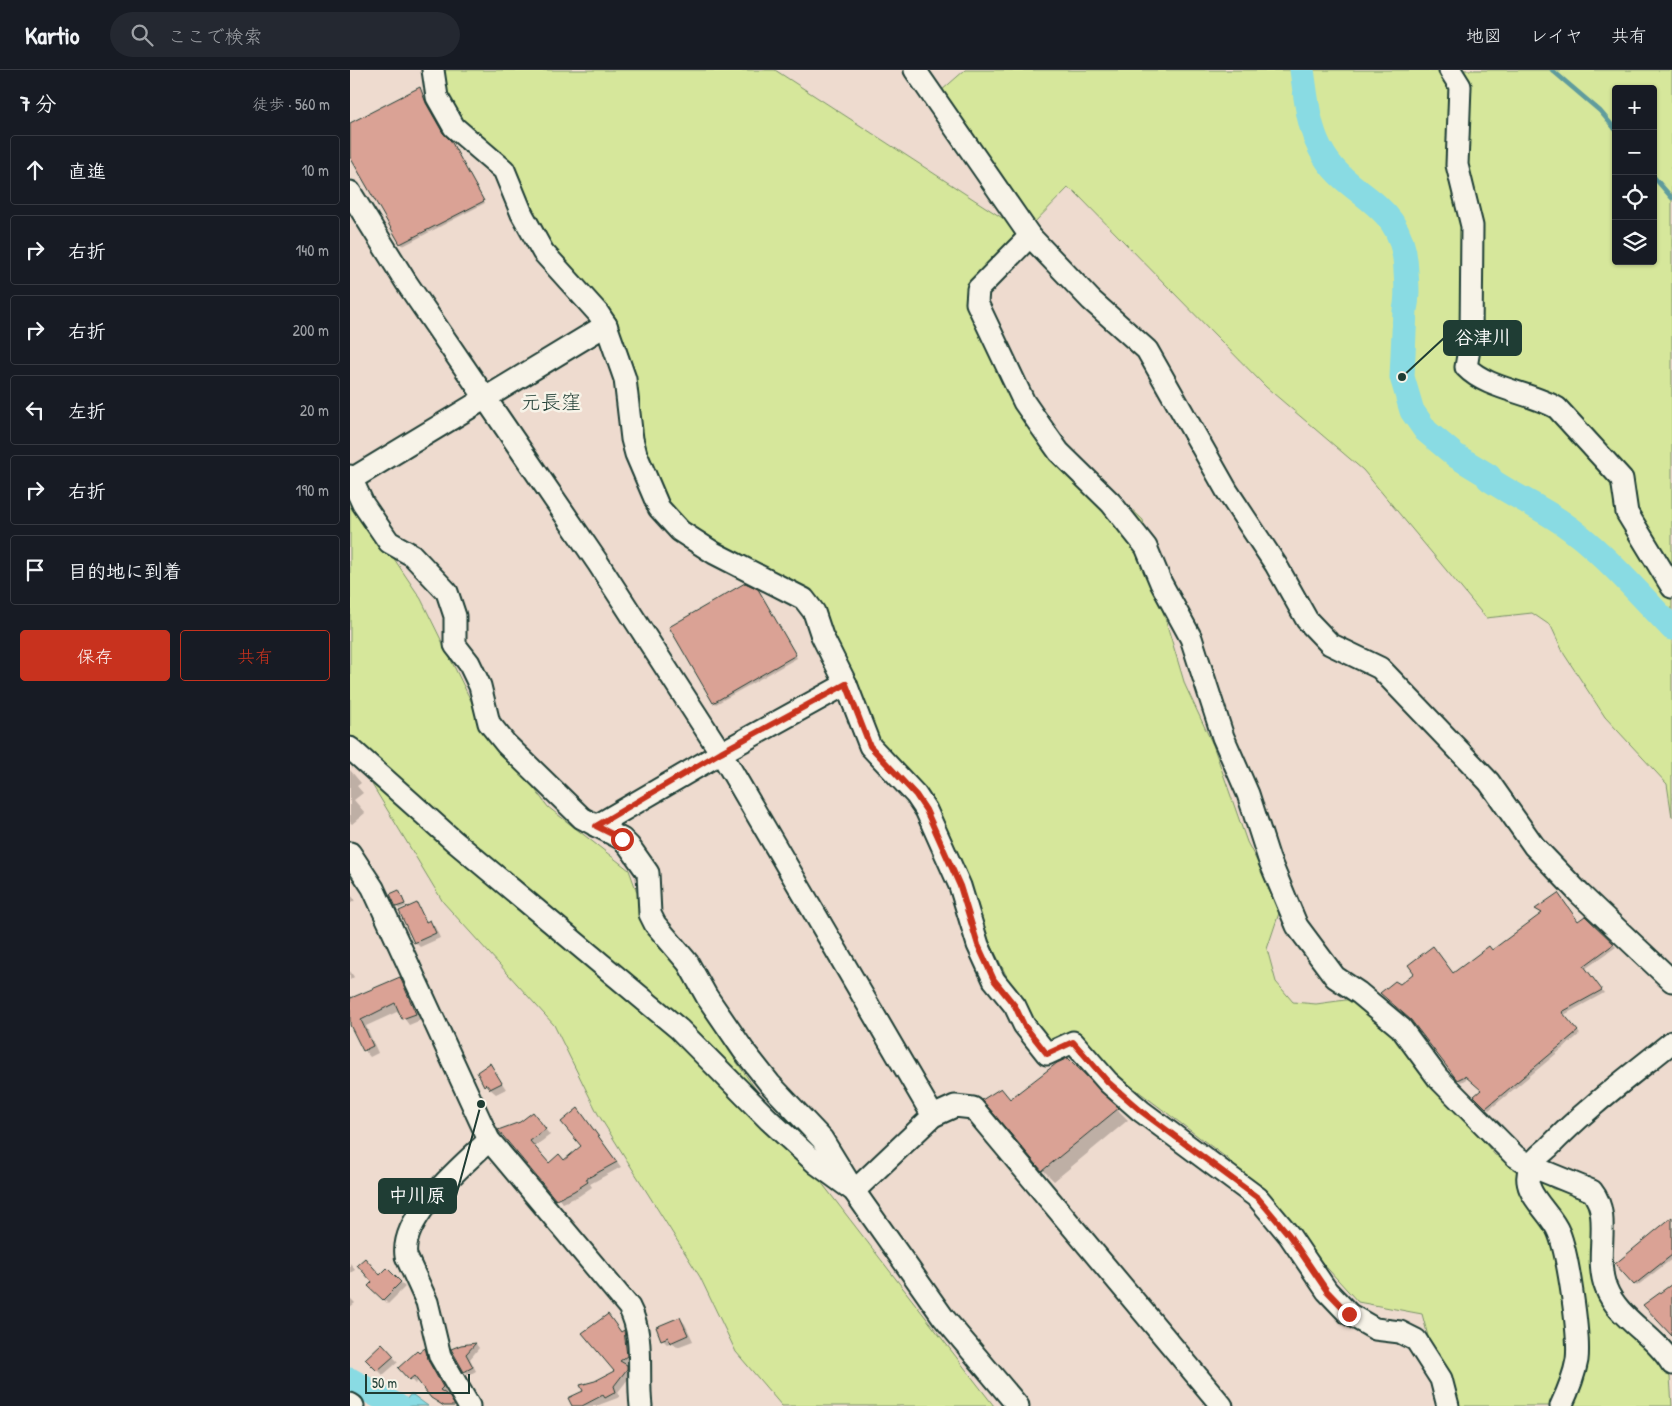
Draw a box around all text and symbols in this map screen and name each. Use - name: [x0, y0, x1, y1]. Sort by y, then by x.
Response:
- search box: [110, 12, 460, 57]
- text: Kartio: [25, 19, 80, 51]
- icon: search: [128, 21, 156, 49]
- text: ここで検索: [168, 23, 263, 49]
- text: 地図: [1466, 23, 1502, 48]
- text: レイヤ: [1530, 23, 1583, 48]
- text: 共有: [1611, 23, 1647, 48]
- map controls: [1612, 85, 1657, 265]
- button: +: [1612, 85, 1657, 130]
- text: 7 分: [20, 89, 56, 118]
- text: 徒歩 · 560 m: [253, 93, 330, 115]
- button: −: [1612, 130, 1657, 175]
- icon: ahead: [21, 156, 49, 184]
- text: 直進: [68, 158, 106, 184]
- text: 10 m: [301, 159, 329, 181]
- button: locate: [1612, 175, 1657, 220]
- button: layers: [1612, 220, 1657, 265]
- icon: right: [21, 236, 49, 264]
- text: 右折: [68, 238, 106, 264]
- text: 140 m: [295, 239, 329, 261]
- icon: right: [21, 316, 49, 344]
- text: 右折: [68, 318, 106, 344]
- text: 200 m: [293, 319, 329, 341]
- callout: 谷津川: [1444, 321, 1521, 355]
- text: 谷津川: [1454, 324, 1512, 350]
- district label: 元長窪: [521, 388, 581, 415]
- icon: left: [21, 396, 49, 424]
- text: 左折: [68, 398, 106, 424]
- text: 20 m: [300, 399, 329, 421]
- icon: right: [21, 476, 49, 504]
- text: 右折: [68, 478, 106, 504]
- text: 190 m: [296, 479, 329, 501]
- icon: arrive: [21, 556, 49, 584]
- text: 目的地に到着: [68, 558, 182, 584]
- button: 保存: [20, 630, 170, 681]
- button: 共有: [180, 630, 330, 681]
- route start: [611, 828, 634, 851]
- callout: 中川原: [379, 1179, 456, 1213]
- text: 中川原: [388, 1182, 446, 1208]
- route end: [1338, 1303, 1361, 1326]
- scale bar: [365, 1371, 470, 1394]
- text: 50 m: [372, 1373, 397, 1392]

